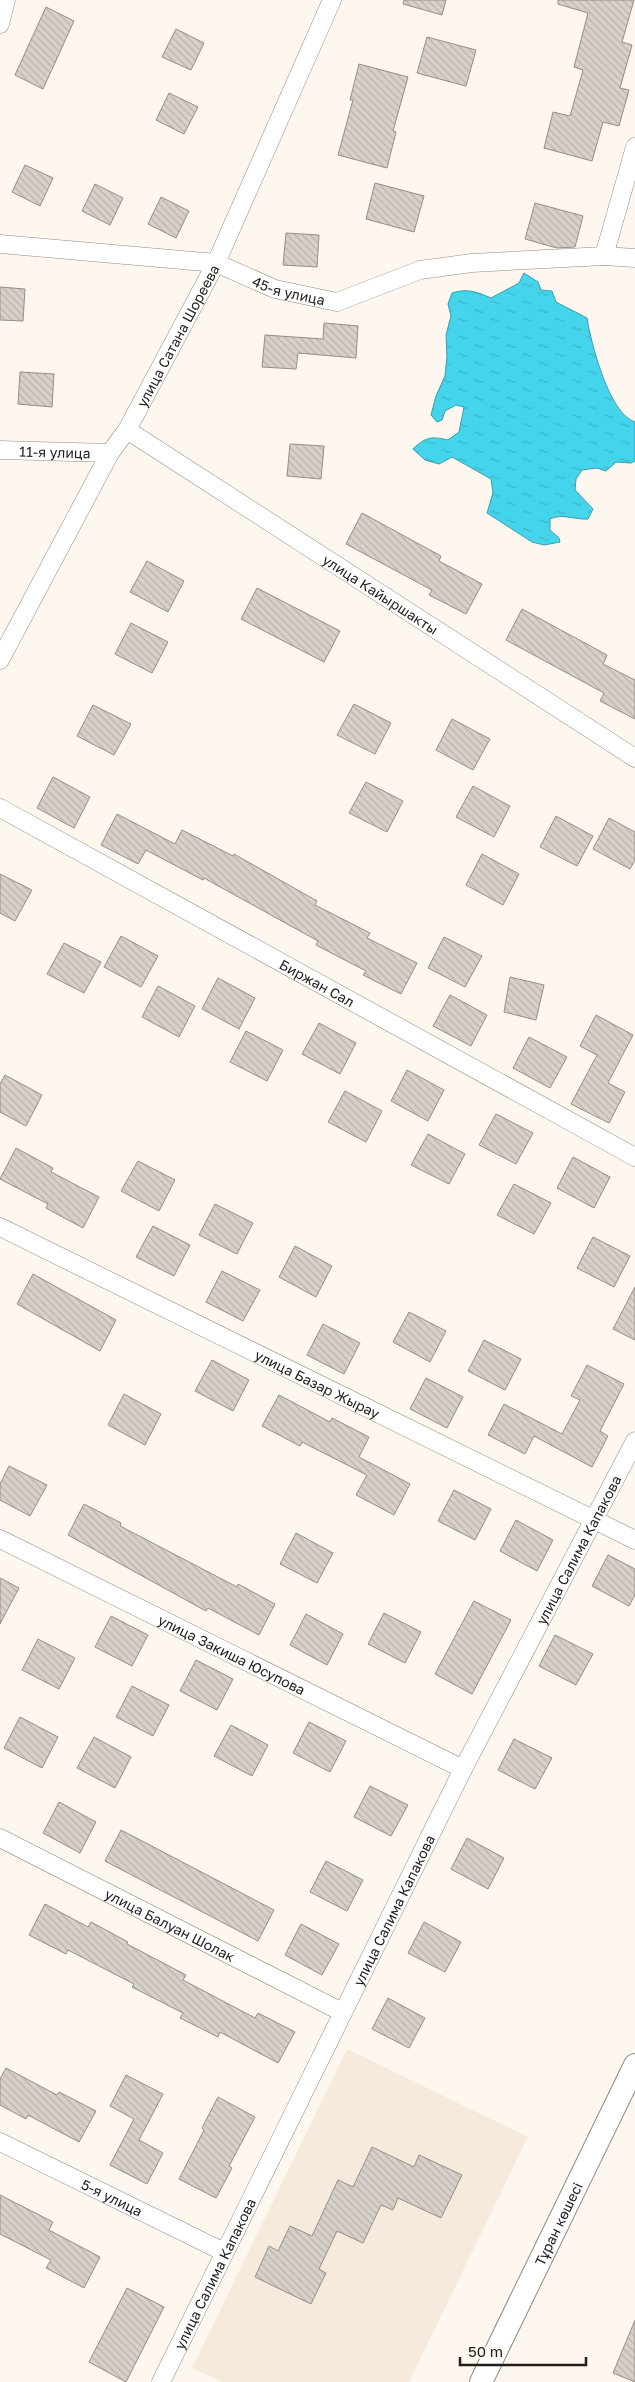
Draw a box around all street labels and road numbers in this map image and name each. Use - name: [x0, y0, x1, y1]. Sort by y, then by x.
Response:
- street label: улица Сатана Шореева: [132, 261, 222, 410]
- street label: 45-я улица: [250, 272, 327, 308]
- street label: 11-я улица: [19, 442, 91, 461]
- street label: улица Кайыршакты: [320, 550, 442, 637]
- street label: Биржан Сал: [277, 955, 358, 1010]
- street label: улица Базар Жырау: [252, 1346, 383, 1421]
- street label: улица Салима Капакова: [532, 1472, 624, 1627]
- street label: улица Закиша Юсупова: [156, 1611, 308, 1698]
- street label: улица Салима Капакова: [349, 1832, 438, 1988]
- street label: улица Балуан Шолак: [102, 1885, 238, 1965]
- street label: 5-я улица: [79, 2175, 146, 2219]
- street label: Тұран көшесі: [530, 2179, 585, 2268]
- street label: улица Салима Капакова: [170, 2195, 259, 2352]

